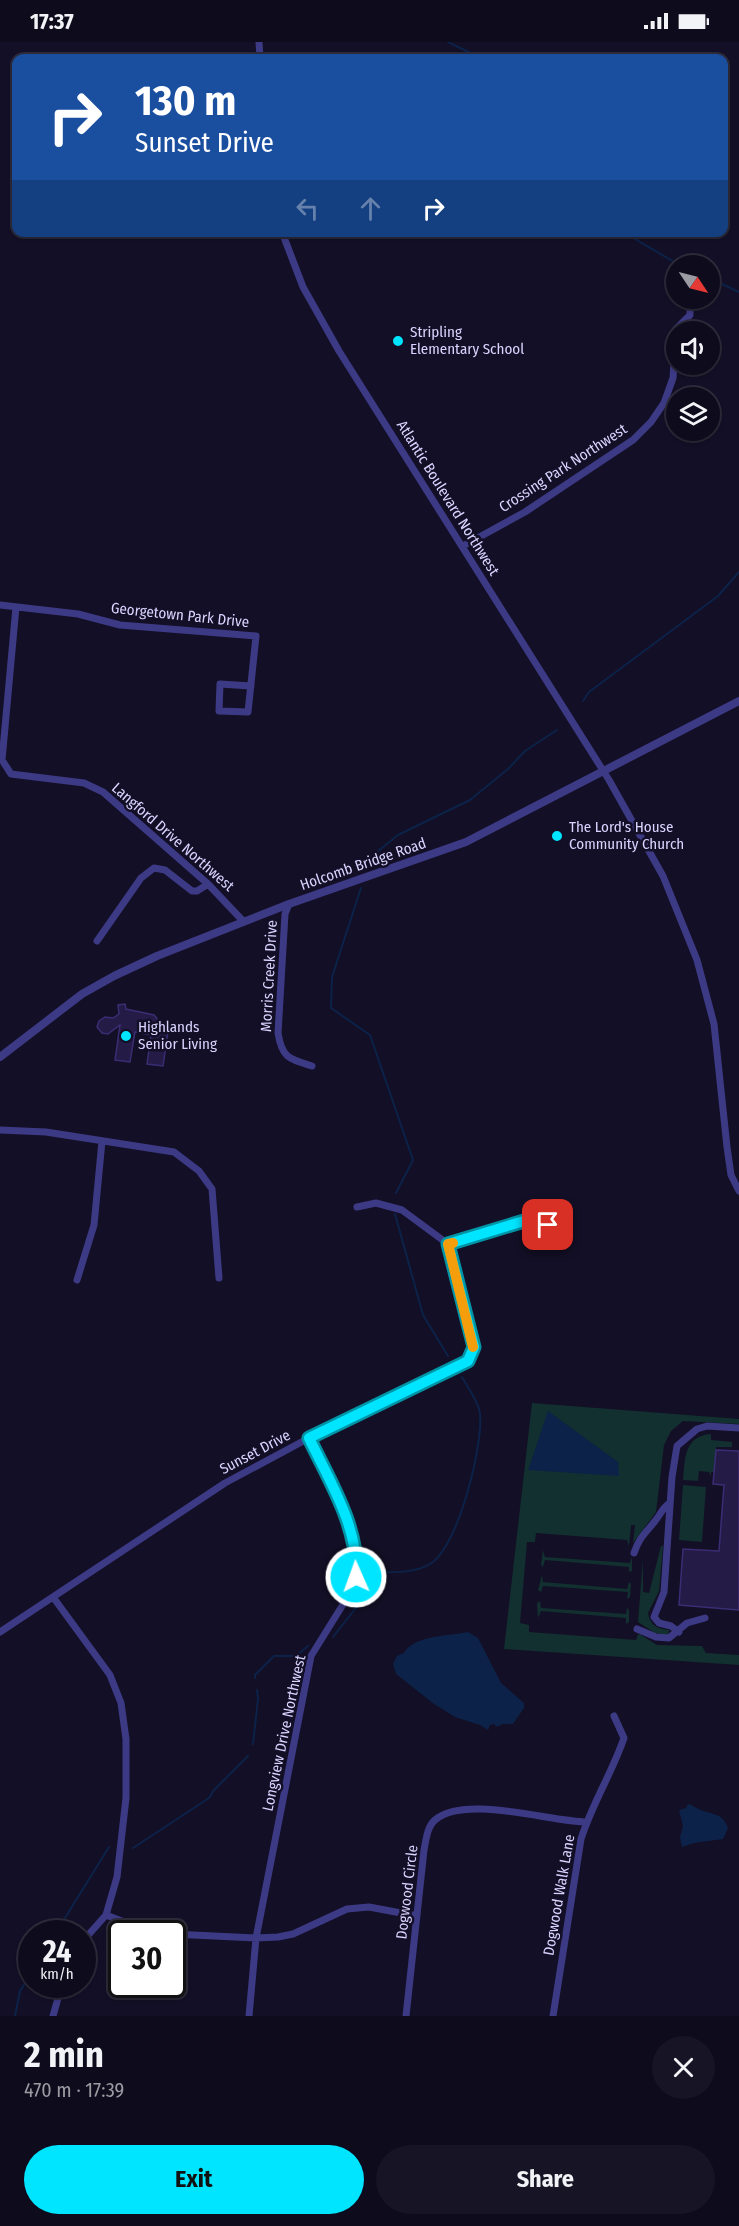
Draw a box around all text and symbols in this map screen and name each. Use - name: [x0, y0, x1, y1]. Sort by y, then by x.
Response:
- text: 17:37: [30, 8, 74, 35]
- text: 130 m: [135, 76, 236, 126]
- icon: right: [36, 78, 114, 156]
- text: Sunset Drive: [135, 127, 274, 159]
- icon: left: [291, 192, 324, 225]
- icon: ahead: [354, 192, 387, 225]
- icon: right: [417, 192, 450, 225]
- north arrow: [666, 255, 720, 309]
- map controls: [666, 255, 720, 441]
- button: sound: [666, 321, 720, 375]
- place label: Stripling Elementary School: [410, 323, 524, 358]
- marker: Stripling Elementary School: [391, 334, 405, 348]
- button: layers: [666, 387, 720, 441]
- street label: Atlantic Boulevard Northwest: [393, 417, 503, 579]
- street label: Crossing Park Northwest: [496, 420, 630, 516]
- street label: Georgetown Park Drive: [110, 599, 250, 631]
- street label: Langford Drive Northwest: [108, 779, 238, 895]
- place label: The Lord's House Community Church: [569, 818, 684, 853]
- marker: The Lord's House Community Church: [550, 829, 564, 843]
- street label: Holcomb Bridge Road: [298, 834, 428, 894]
- street label: Morris Creek Drive: [257, 920, 281, 1032]
- place label: Highlands Senior Living: [138, 1018, 217, 1053]
- marker: Highlands Senior Living: [119, 1029, 133, 1043]
- pin: [522, 1199, 573, 1250]
- icon: arrive: [531, 1208, 564, 1241]
- street label: Sunset Drive: [217, 1426, 293, 1478]
- position arrow: [324, 1545, 388, 1609]
- street label: Longview Drive Northwest: [259, 1653, 309, 1813]
- street label: Dogwood Walk Lane: [540, 1833, 578, 1957]
- street label: Dogwood Circle: [392, 1844, 422, 1940]
- speed limit sign: 30: [108, 1920, 186, 1998]
- text: 24: [43, 1934, 71, 1970]
- text: km/h: [40, 1965, 74, 1983]
- text: 2 min: [24, 2033, 104, 2077]
- button: close: [652, 2036, 715, 2099]
- text: 470 m · 17:39: [24, 2078, 124, 2102]
- button: Exit: [24, 2145, 364, 2214]
- button: Share: [376, 2145, 715, 2214]

